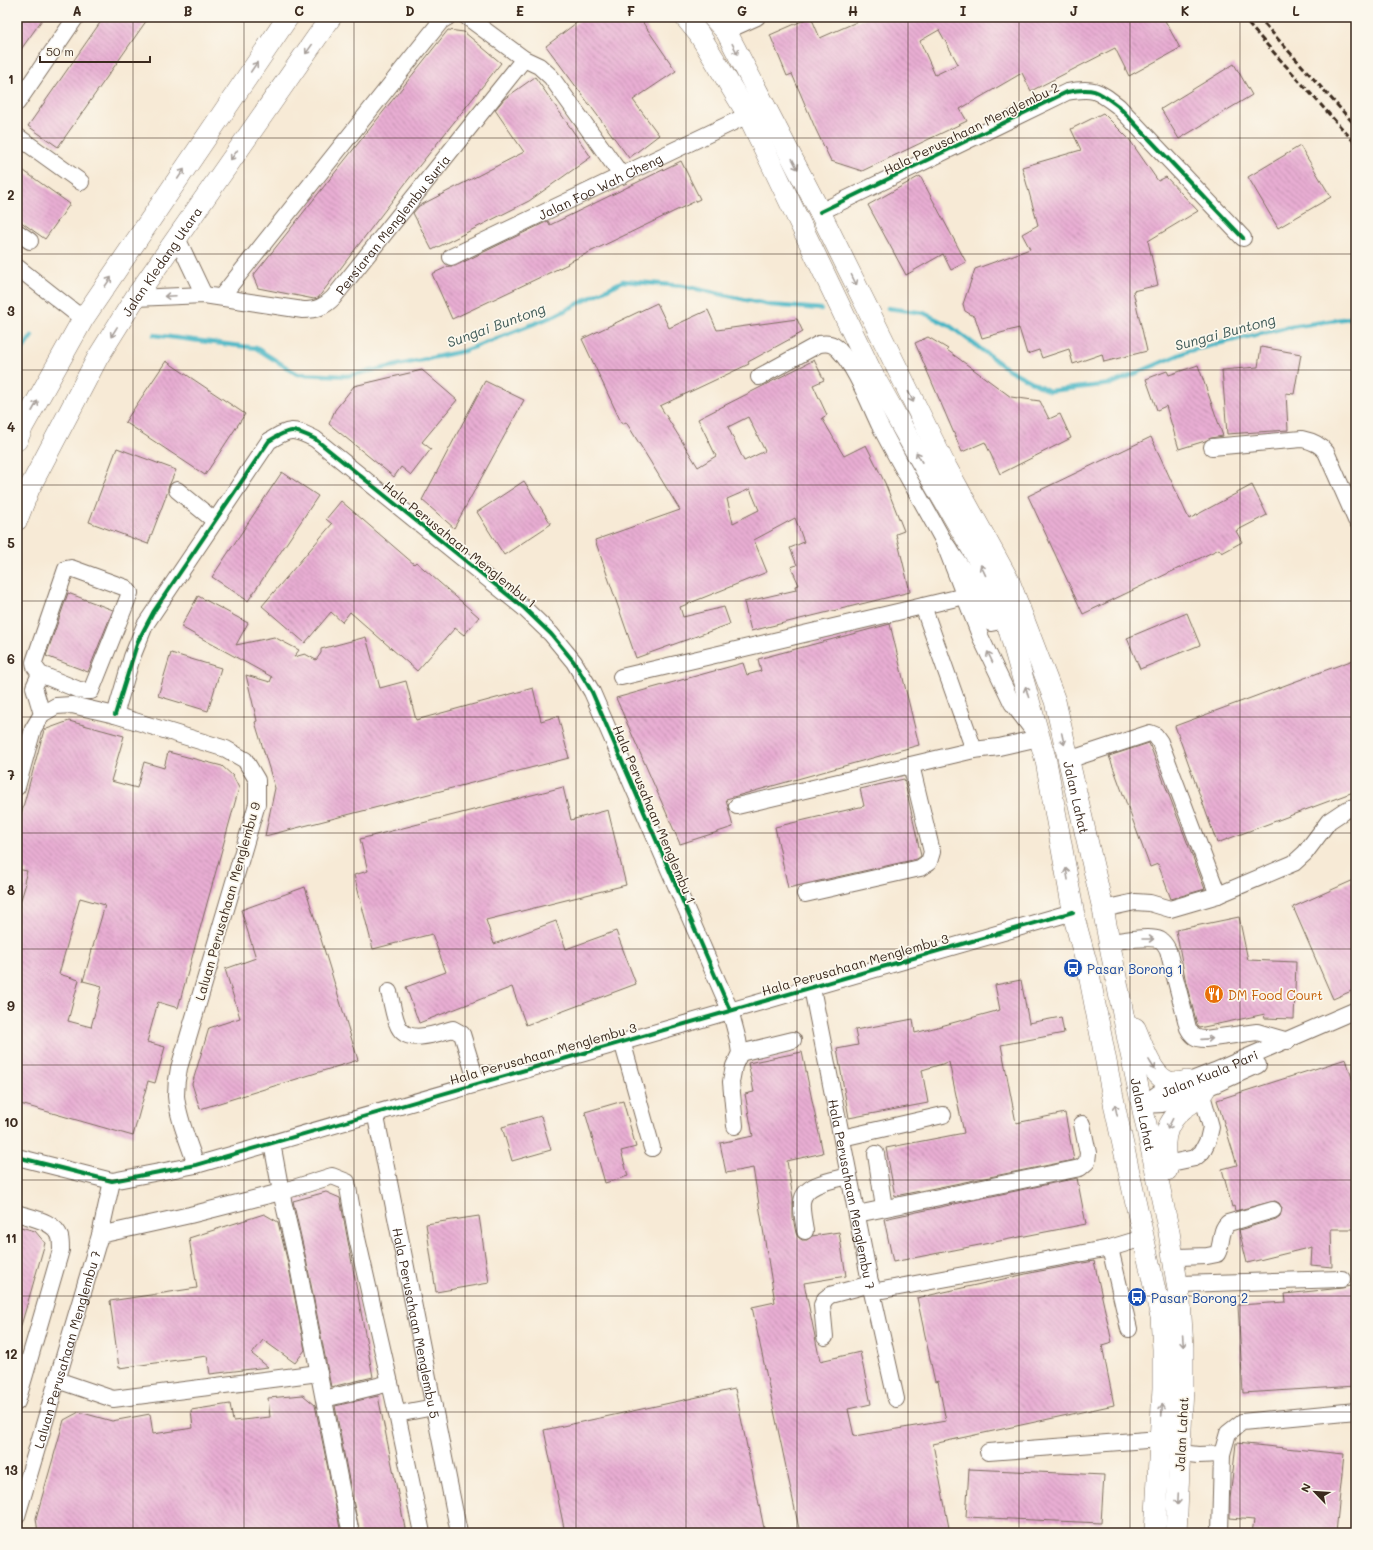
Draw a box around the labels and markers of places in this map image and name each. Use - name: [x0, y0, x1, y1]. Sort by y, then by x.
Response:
- bus stop icon: Pasar Borong 1: [1062, 957, 1084, 979]
- place label: Pasar Borong 1: [1087, 960, 1183, 977]
- restaurant icon: DM Food Court: [1203, 983, 1225, 1005]
- place label: DM Food Court: [1228, 986, 1323, 1003]
- bus stop icon: Pasar Borong 2: [1126, 1286, 1148, 1308]
- place label: Pasar Borong 2: [1151, 1289, 1248, 1306]

